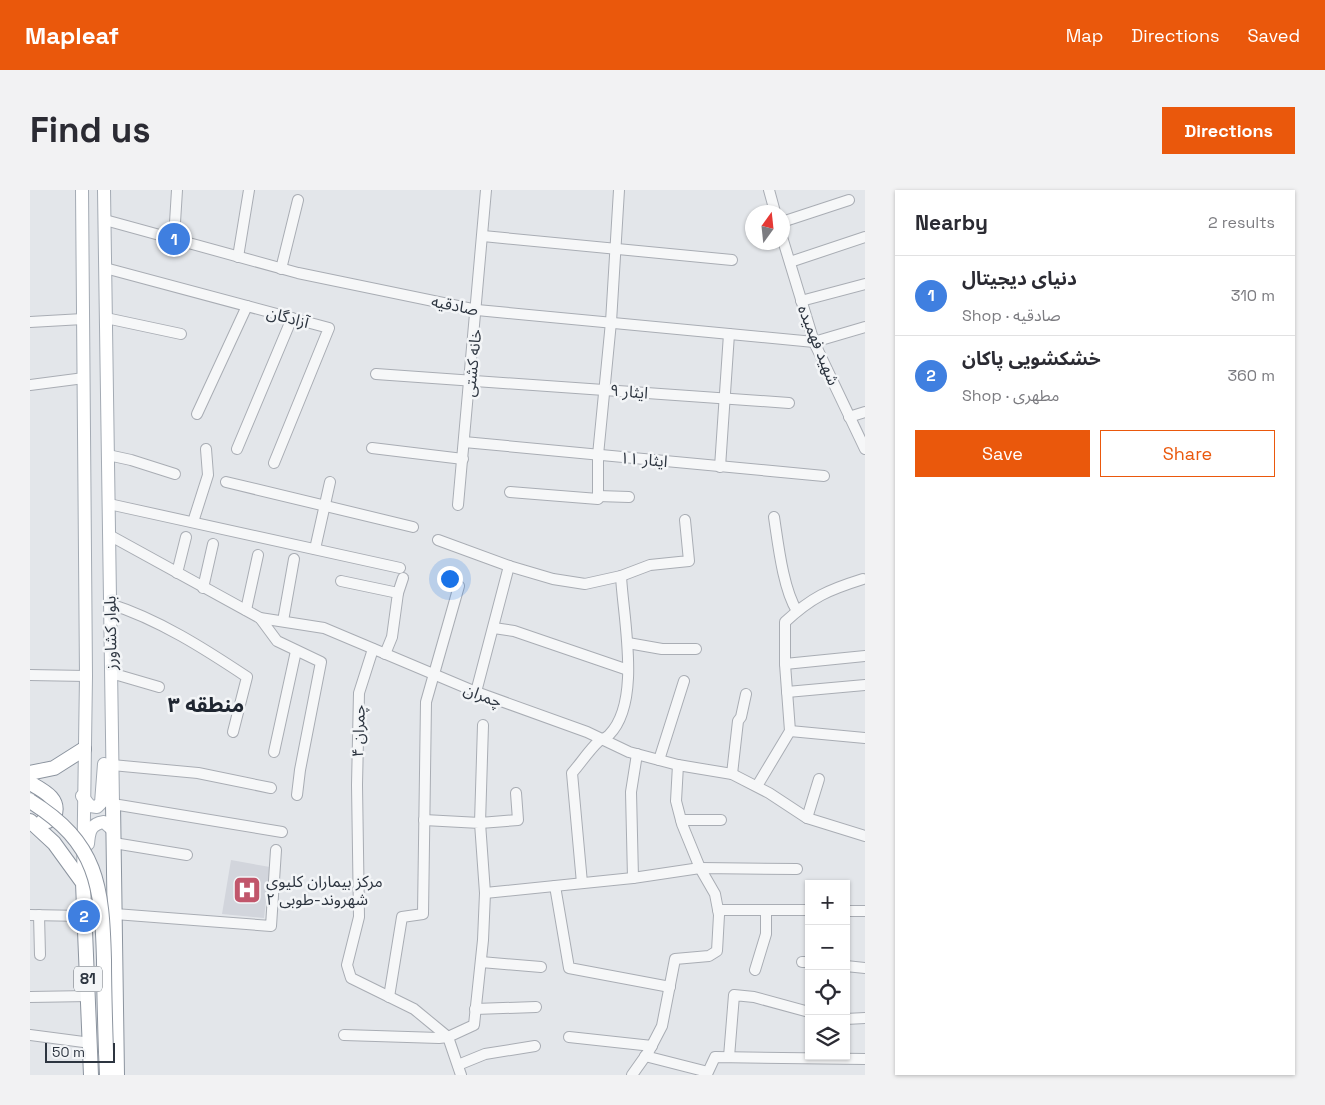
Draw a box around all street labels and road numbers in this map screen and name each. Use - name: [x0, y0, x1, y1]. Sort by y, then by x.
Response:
- street label: صادقیه: [430, 291, 480, 320]
- street label: آزادگان: [264, 302, 313, 334]
- street label: شهید فهمیده: [793, 302, 844, 388]
- street label: خانه کشتی: [458, 328, 487, 398]
- street label: ایثار ۹: [609, 379, 649, 404]
- street label: ایثار ۱۱: [619, 447, 669, 472]
- street label: بلوار کشاورز: [99, 596, 122, 671]
- street label: چمران: [461, 679, 505, 712]
- street label: چمران ۴: [347, 704, 370, 758]
- road number: 81: [74, 966, 102, 992]

